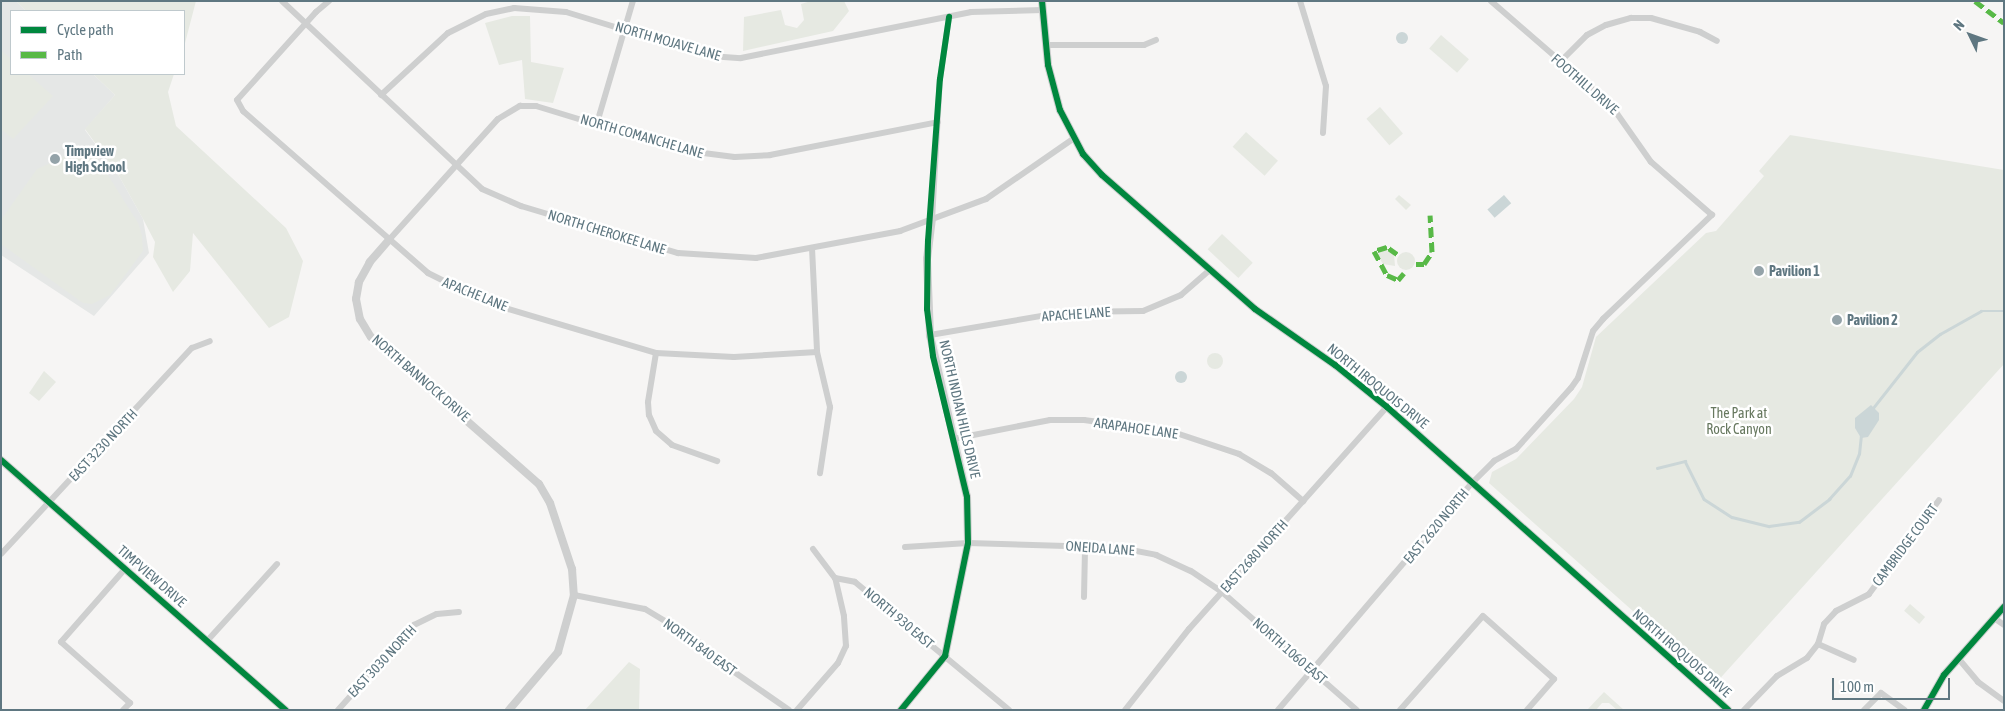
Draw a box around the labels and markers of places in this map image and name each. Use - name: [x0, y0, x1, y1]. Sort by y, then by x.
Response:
- place label: Timpview High School: [65, 143, 126, 176]
- marker: Timpview High School: [49, 153, 61, 165]
- place label: Pavilion 1: [1769, 263, 1820, 279]
- marker: Pavilion 1: [1753, 265, 1765, 277]
- place label: Pavilion 2: [1847, 312, 1898, 328]
- marker: Pavilion 2: [1831, 314, 1843, 326]

